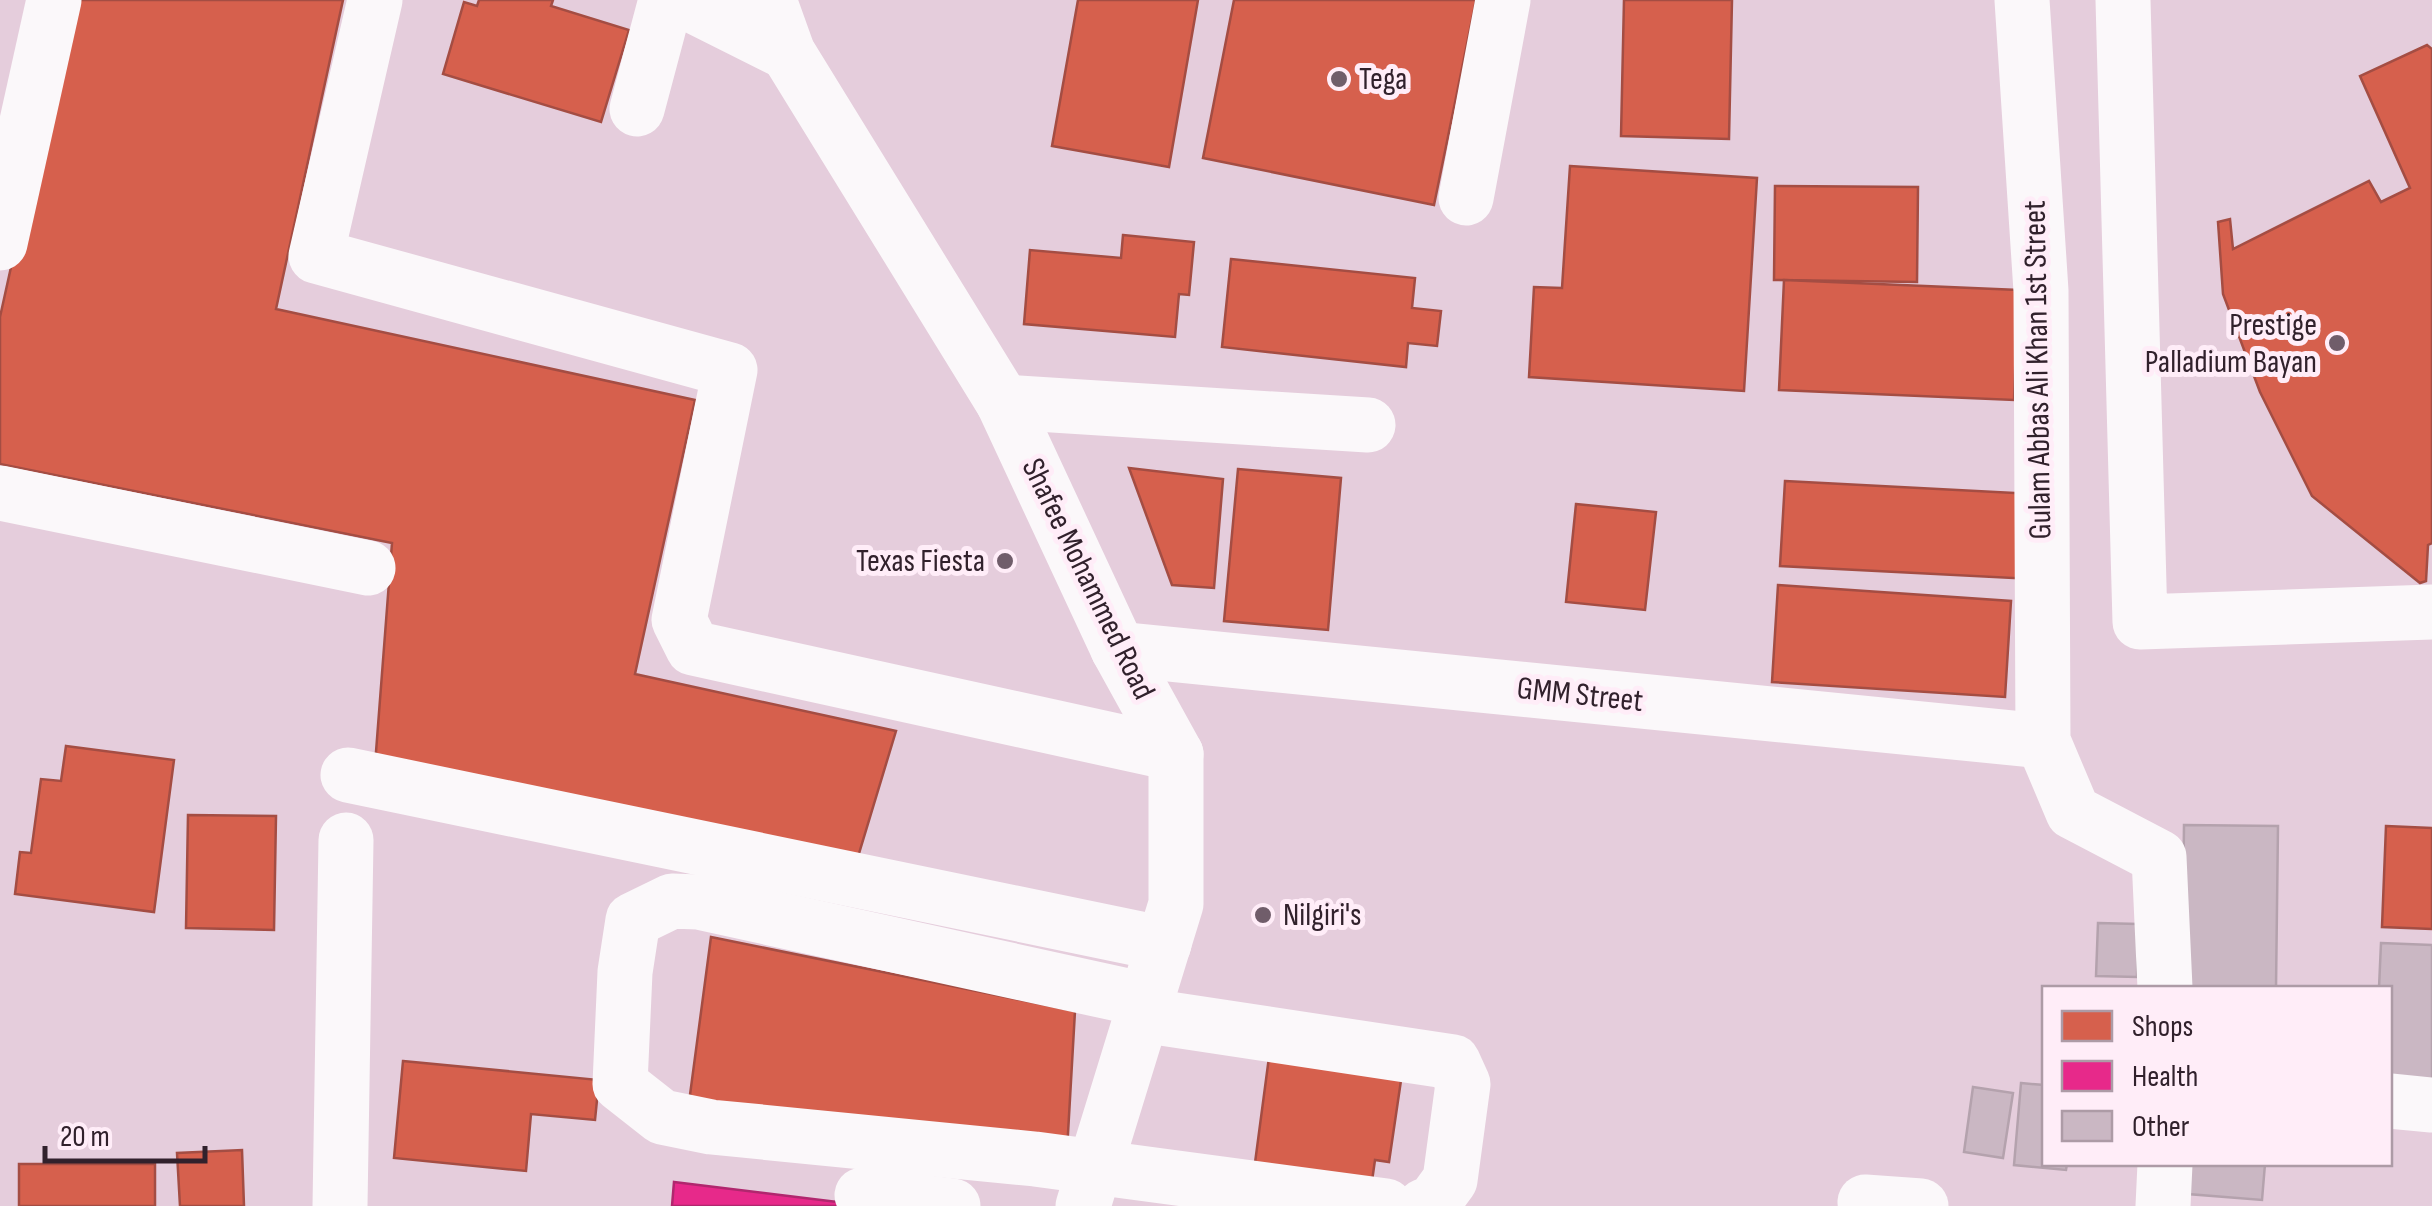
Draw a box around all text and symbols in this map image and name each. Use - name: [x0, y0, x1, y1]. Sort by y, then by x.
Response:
- place label: Tega: [1359, 60, 1407, 99]
- marker: Tega: [1328, 68, 1350, 90]
- street label: Gulam Abbas Ali Khan 1st Street: [2016, 200, 2060, 540]
- place label: Prestige Palladium Bayan: [2145, 306, 2317, 382]
- marker: Prestige Palladium Bayan: [2326, 332, 2348, 354]
- street label: Shafee Mohammed Road: [1013, 452, 1163, 706]
- place label: Texas Fiesta: [856, 542, 985, 581]
- marker: Texas Fiesta: [994, 550, 1016, 572]
- street label: GMM Street: [1515, 669, 1645, 721]
- place label: Nilgiri's: [1283, 896, 1362, 935]
- marker: Nilgiri's: [1252, 904, 1274, 926]
- legend: [2042, 986, 2392, 1166]
- text: Shops: [2132, 1009, 2193, 1045]
- text: Health: [2132, 1059, 2198, 1095]
- scale bar: [45, 1101, 205, 1163]
- text: Other: [2132, 1109, 2190, 1145]
- text: 20 m: [60, 1119, 110, 1155]

